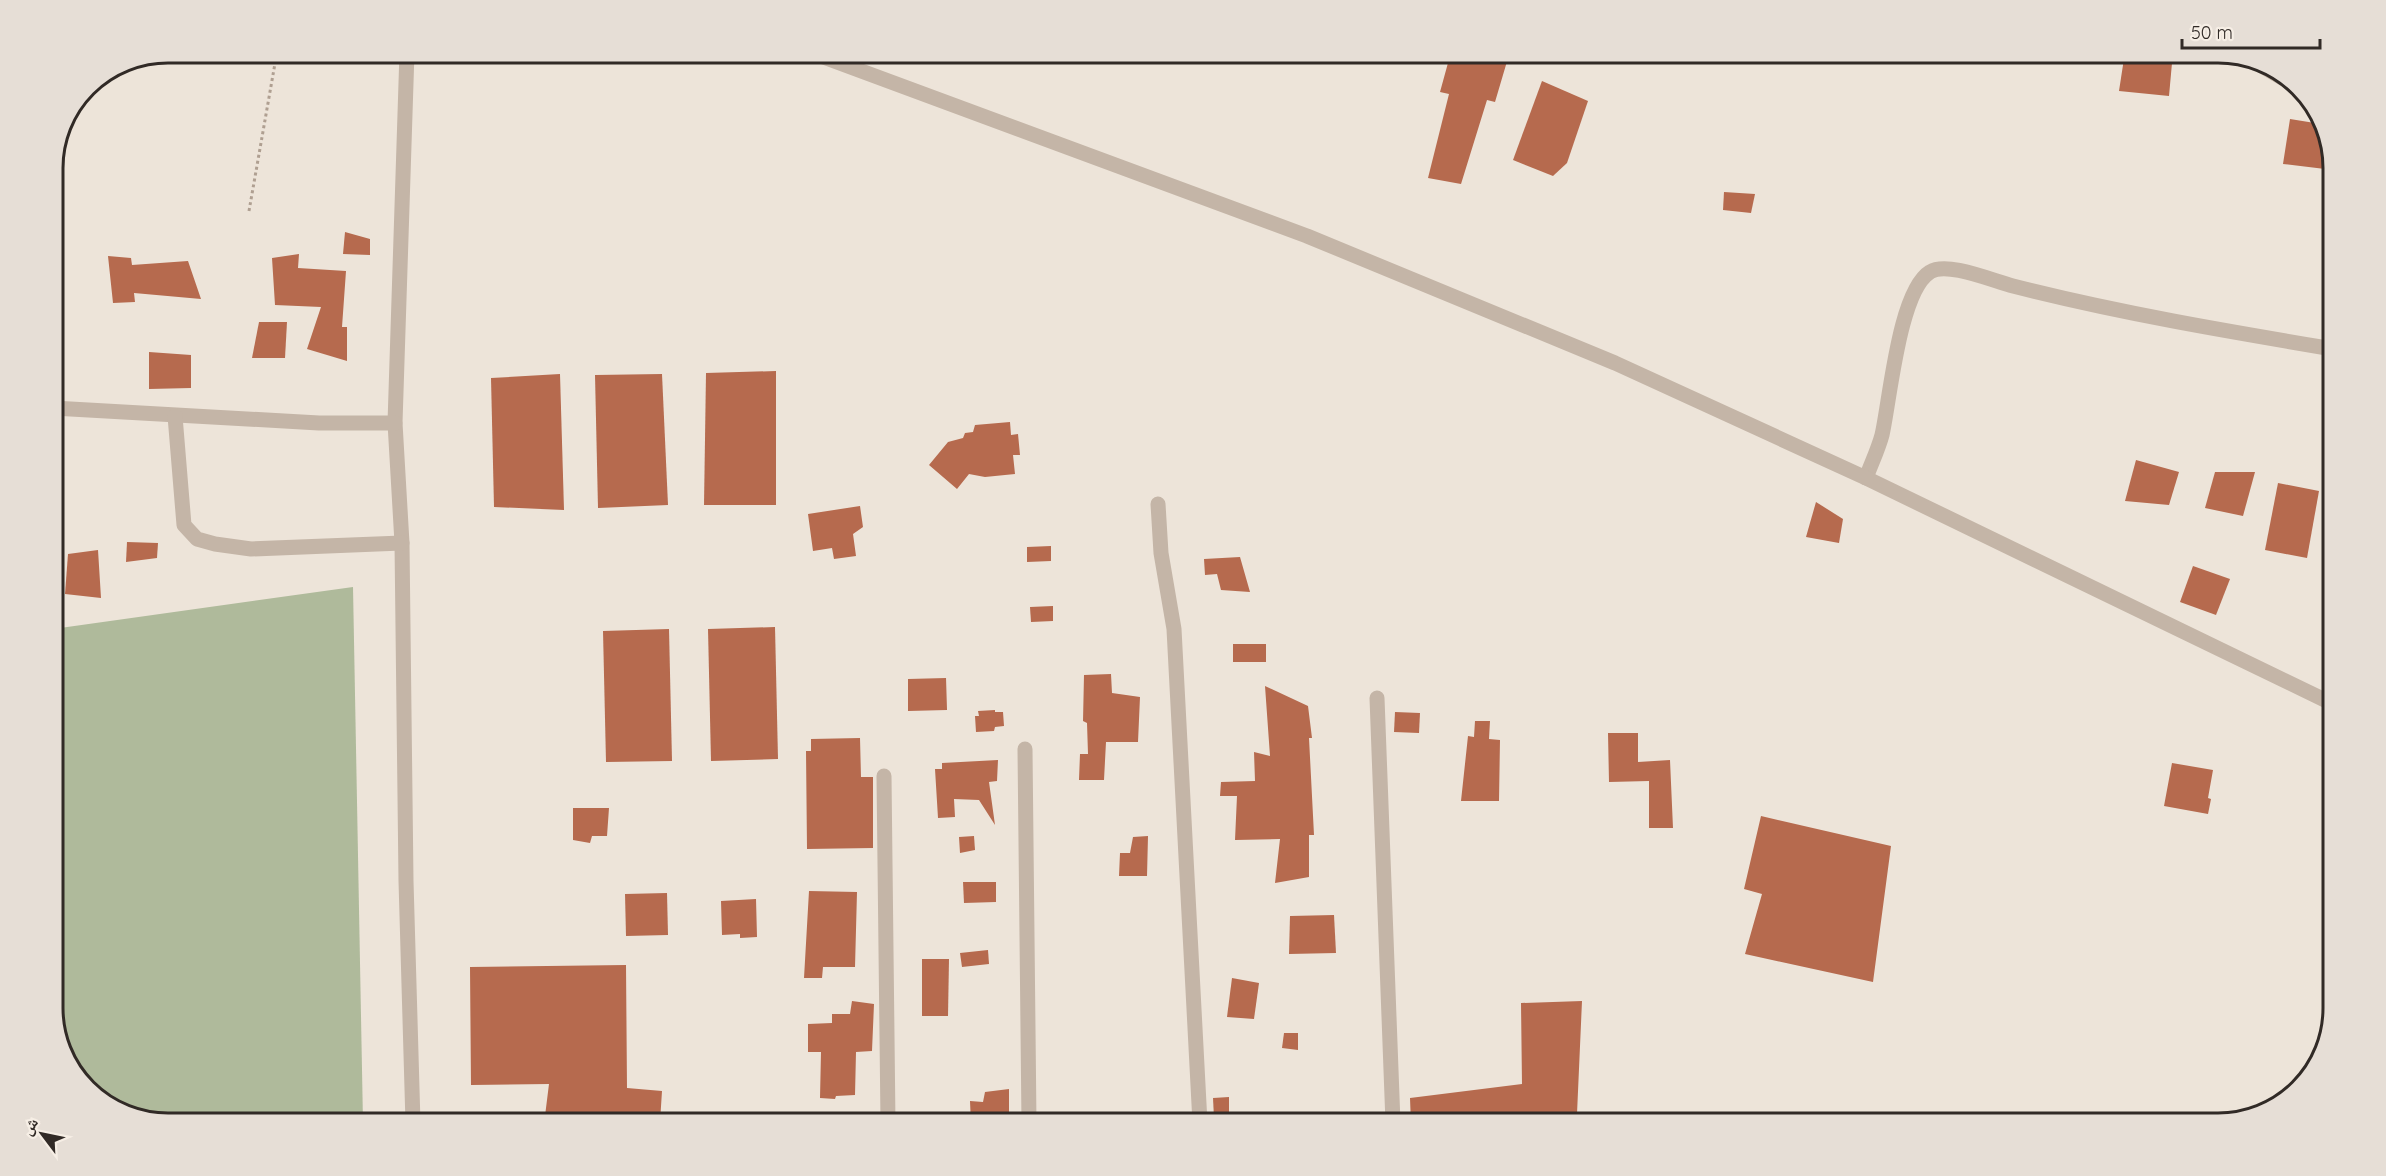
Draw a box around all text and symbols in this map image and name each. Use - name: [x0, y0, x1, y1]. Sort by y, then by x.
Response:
- scale bar: [2182, 12, 2320, 50]
- text: 50 m: [2191, 21, 2233, 44]
- north arrow: [12, 1104, 72, 1164]
- text: ش: [16, 1114, 42, 1139]

